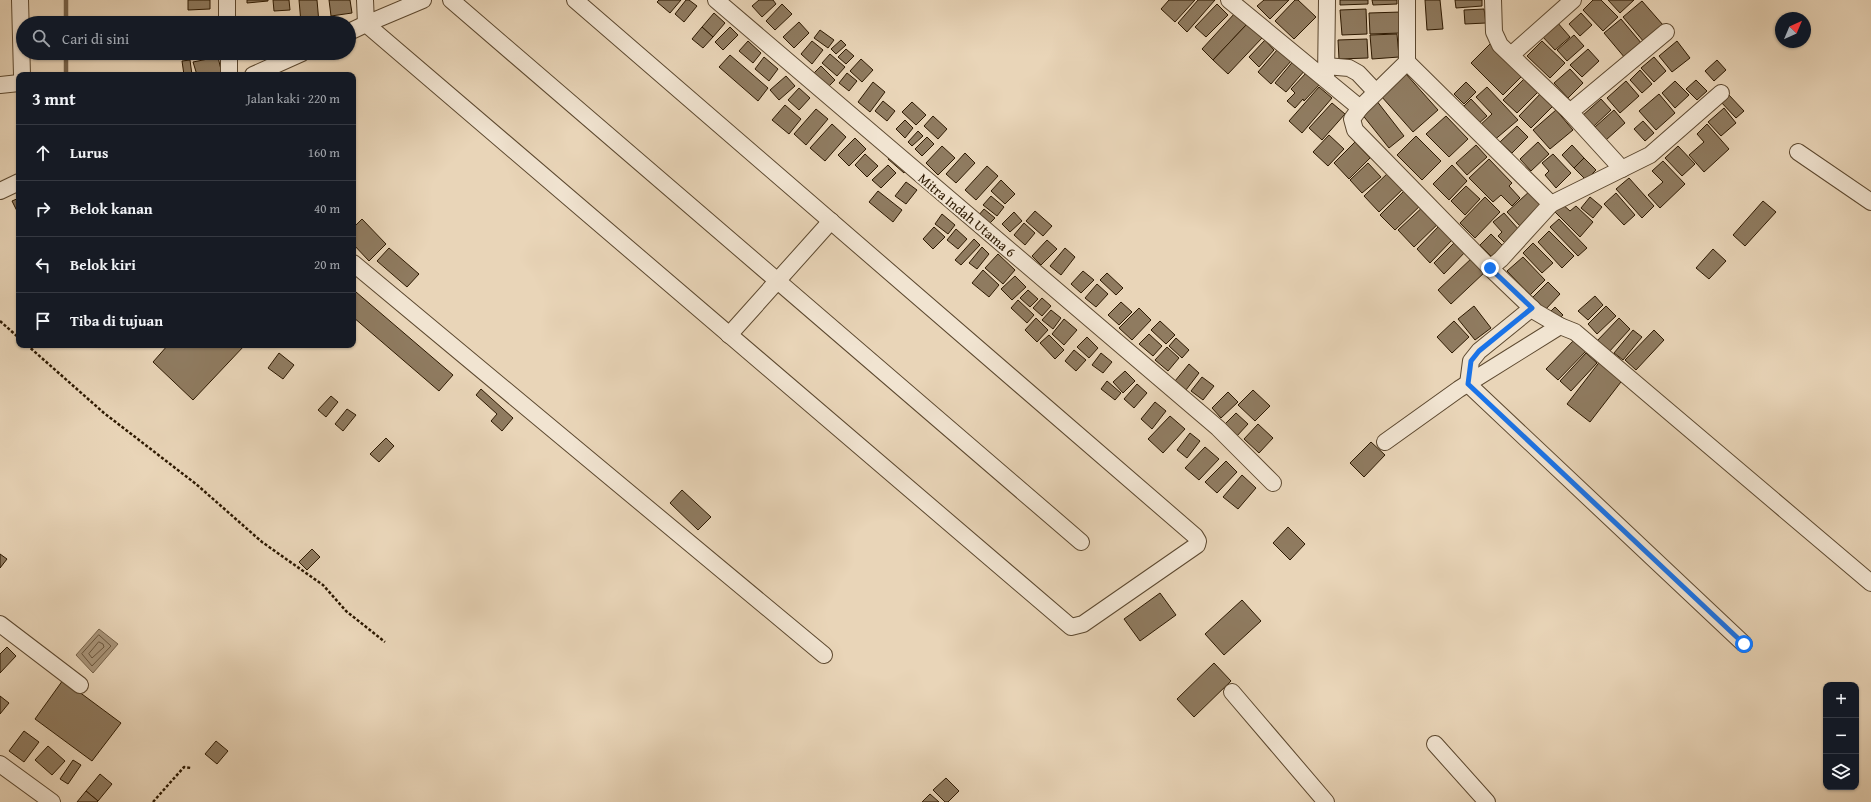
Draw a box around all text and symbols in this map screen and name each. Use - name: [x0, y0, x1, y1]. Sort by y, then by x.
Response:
- north arrow: [1775, 12, 1811, 48]
- search box: [16, 16, 356, 60]
- icon: search: [30, 27, 52, 49]
- text: Cari di sini: [62, 28, 129, 49]
- text: 3 mnt: [32, 86, 76, 111]
- text: Jalan kaki · 220 m: [247, 89, 340, 108]
- icon: ahead: [32, 142, 54, 164]
- text: Lurus: [70, 142, 108, 163]
- text: 160 m: [308, 143, 340, 162]
- street label: Mitra Indah Utama 6: [914, 168, 1020, 262]
- icon: right: [32, 198, 54, 220]
- text: Belok kanan: [70, 198, 153, 219]
- text: 40 m: [314, 199, 340, 218]
- icon: left: [32, 254, 54, 276]
- text: Belok kiri: [70, 254, 136, 275]
- text: 20 m: [314, 255, 340, 274]
- route end: [1481, 259, 1499, 277]
- icon: arrive: [32, 310, 54, 332]
- text: Tiba di tujuan: [70, 310, 163, 331]
- route start: [1735, 635, 1753, 653]
- map controls: [1823, 682, 1859, 790]
- button: +: [1823, 682, 1859, 718]
- button: −: [1823, 718, 1859, 754]
- button: layers: [1823, 754, 1859, 790]

